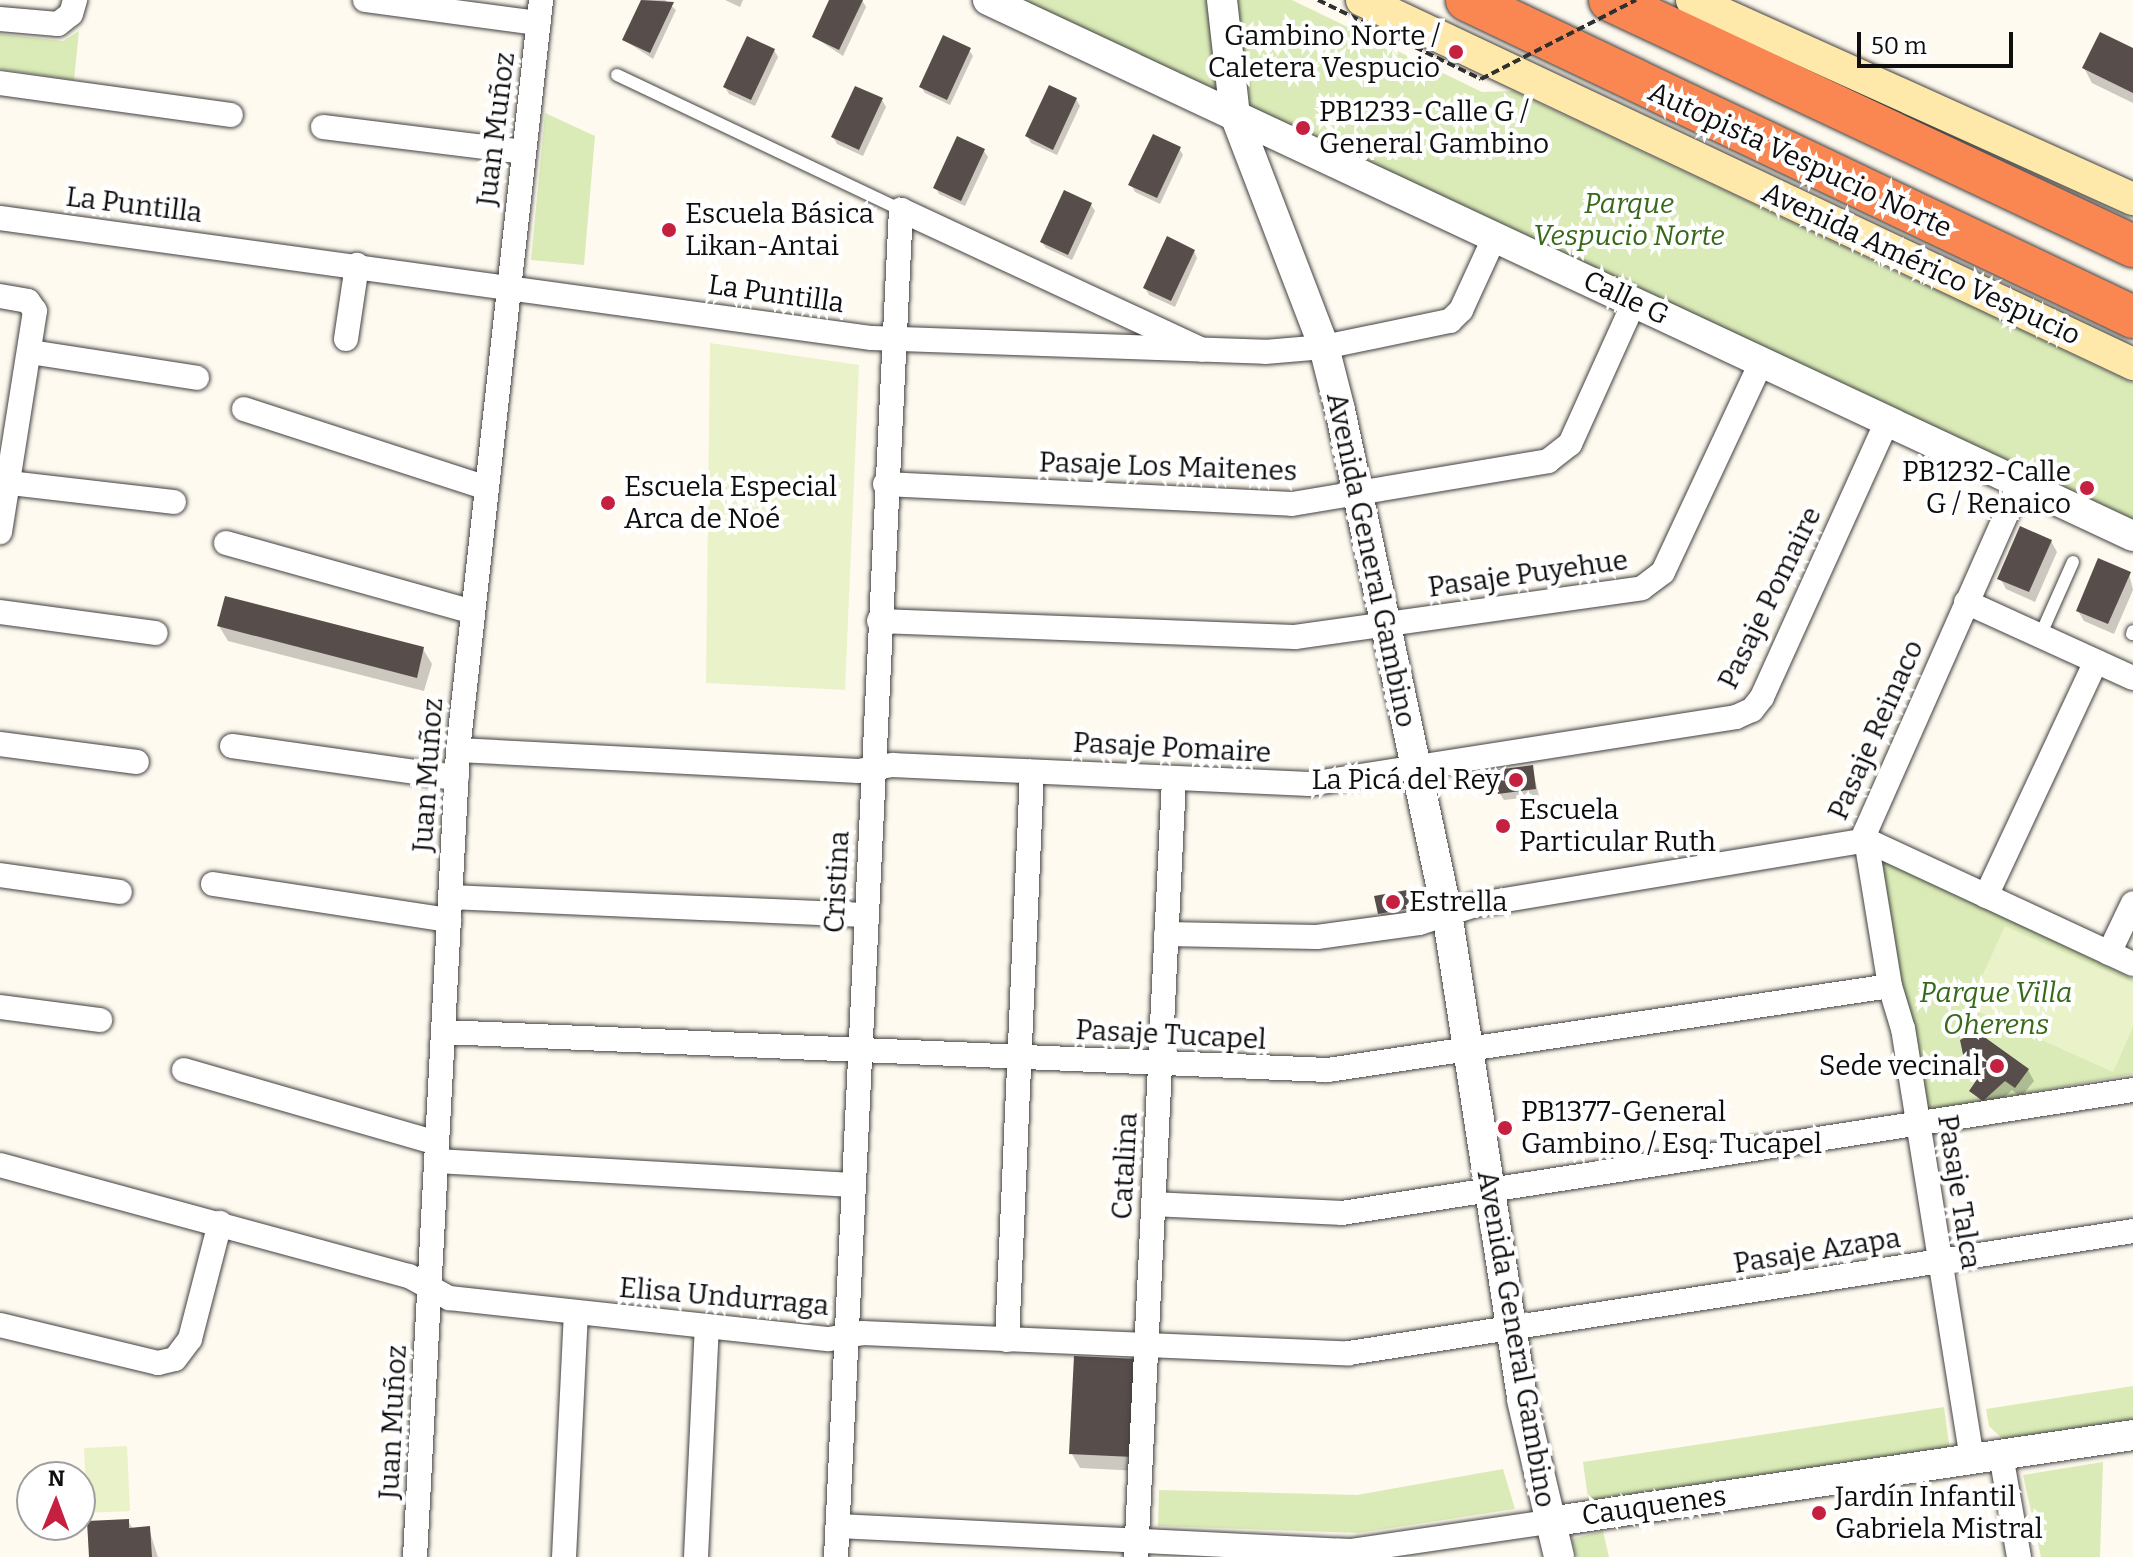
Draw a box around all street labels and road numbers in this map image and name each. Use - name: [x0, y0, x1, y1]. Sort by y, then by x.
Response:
- street label: Juan Muñoz: [470, 50, 522, 208]
- street label: Autopista Vespucio Norte: [1643, 75, 1957, 245]
- street label: Avenida Américo Vespucio: [1757, 175, 2085, 353]
- street label: La Puntilla: [64, 180, 204, 230]
- street label: Calle G: [1578, 264, 1674, 332]
- street label: La Puntilla: [706, 268, 846, 320]
- street label: Avenida General Gambino: [1319, 390, 1423, 730]
- street label: Pasaje Los Maitenes: [1038, 446, 1298, 488]
- street label: Pasaje Pomaire: [1711, 502, 1829, 694]
- street label: Pasaje Puyehue: [1426, 543, 1630, 605]
- street label: Pasaje Reinaco: [1821, 635, 1931, 825]
- street label: Juan Muñoz: [406, 697, 450, 853]
- street label: Pasaje Pomaire: [1072, 726, 1272, 770]
- street label: Cristina: [818, 830, 856, 934]
- street label: Pasaje Tucapel: [1075, 1013, 1267, 1057]
- street label: Catalina: [1105, 1111, 1145, 1221]
- street label: Pasaje Talca: [1930, 1112, 1988, 1272]
- street label: Avenida General Gambino: [1470, 1168, 1562, 1510]
- street label: Pasaje Azapa: [1731, 1221, 1903, 1281]
- street label: Elisa Undurraga: [618, 1271, 830, 1323]
- street label: Juan Muñoz: [372, 1344, 414, 1500]
- street label: Cauquenes: [1580, 1479, 1728, 1533]

